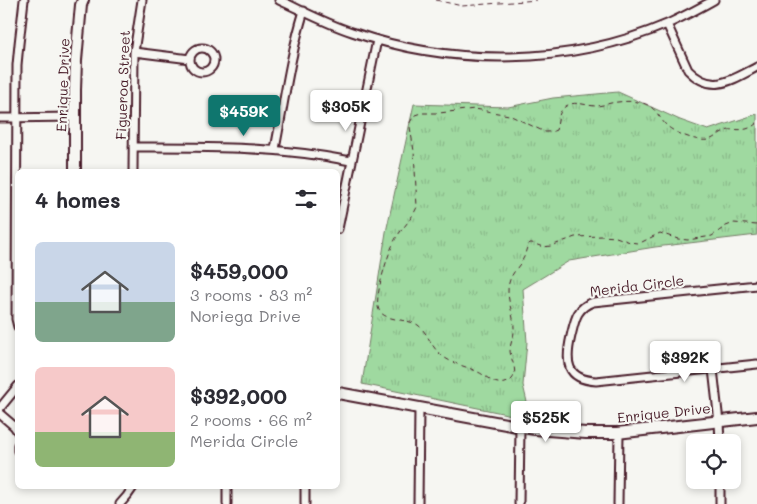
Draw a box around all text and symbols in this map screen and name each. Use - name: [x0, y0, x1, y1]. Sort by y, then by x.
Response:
- street label: Figueroa Street: [111, 30, 134, 140]
- street label: Enrique Drive: [51, 38, 74, 132]
- pin: $305K: [311, 90, 381, 132]
- pin: $459K: [209, 94, 279, 137]
- text: $305K: [321, 95, 371, 116]
- text: $459K: [219, 100, 269, 121]
- icon: filters: [292, 185, 320, 213]
- text: 4 homes: [35, 186, 121, 213]
- text: $459,000: [190, 257, 288, 284]
- icon: home: [75, 262, 135, 322]
- street label: Merida Circle: [589, 270, 685, 301]
- text: 3 rooms · 83 m²: [190, 284, 312, 305]
- text: Noriega Drive: [190, 305, 301, 326]
- pin: $392K: [650, 340, 720, 383]
- text: $392K: [661, 346, 709, 367]
- text: $392,000: [190, 382, 287, 409]
- icon: home: [75, 387, 135, 447]
- street label: Enrique Drive: [616, 398, 712, 427]
- pin: $525K: [511, 400, 581, 443]
- text: $525K: [522, 406, 570, 427]
- text: 2 rooms · 66 m²: [190, 409, 312, 430]
- text: Merida Circle: [190, 430, 299, 451]
- map controls: [686, 434, 741, 489]
- button: locate: [686, 434, 741, 489]

